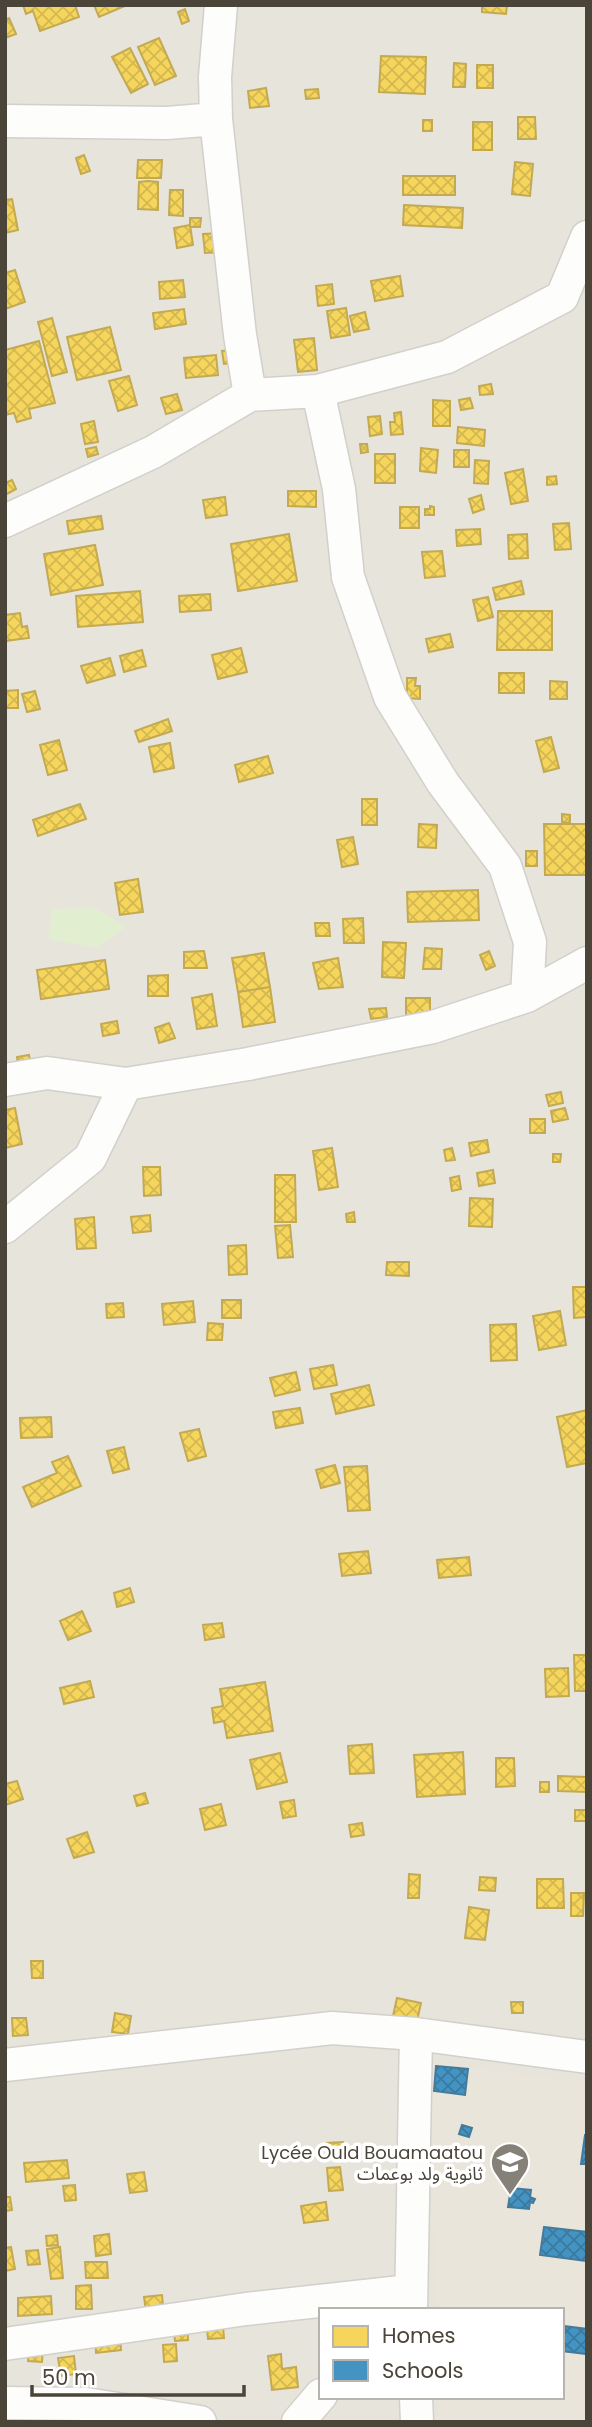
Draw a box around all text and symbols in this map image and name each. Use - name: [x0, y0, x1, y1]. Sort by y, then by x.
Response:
- place label: Lycée Ould Bouamaatou ثانوية ولد بوعمات: [261, 2140, 483, 2186]
- school or university icon: Lycée Ould Bouamaatou ثانوية ولد بوعمات: [489, 2141, 531, 2196]
- legend: [319, 2308, 564, 2399]
- text: Homes: [382, 2321, 456, 2350]
- scale bar: [32, 2354, 243, 2398]
- text: Schools: [382, 2356, 464, 2385]
- text: 50 m: [42, 2363, 96, 2392]

